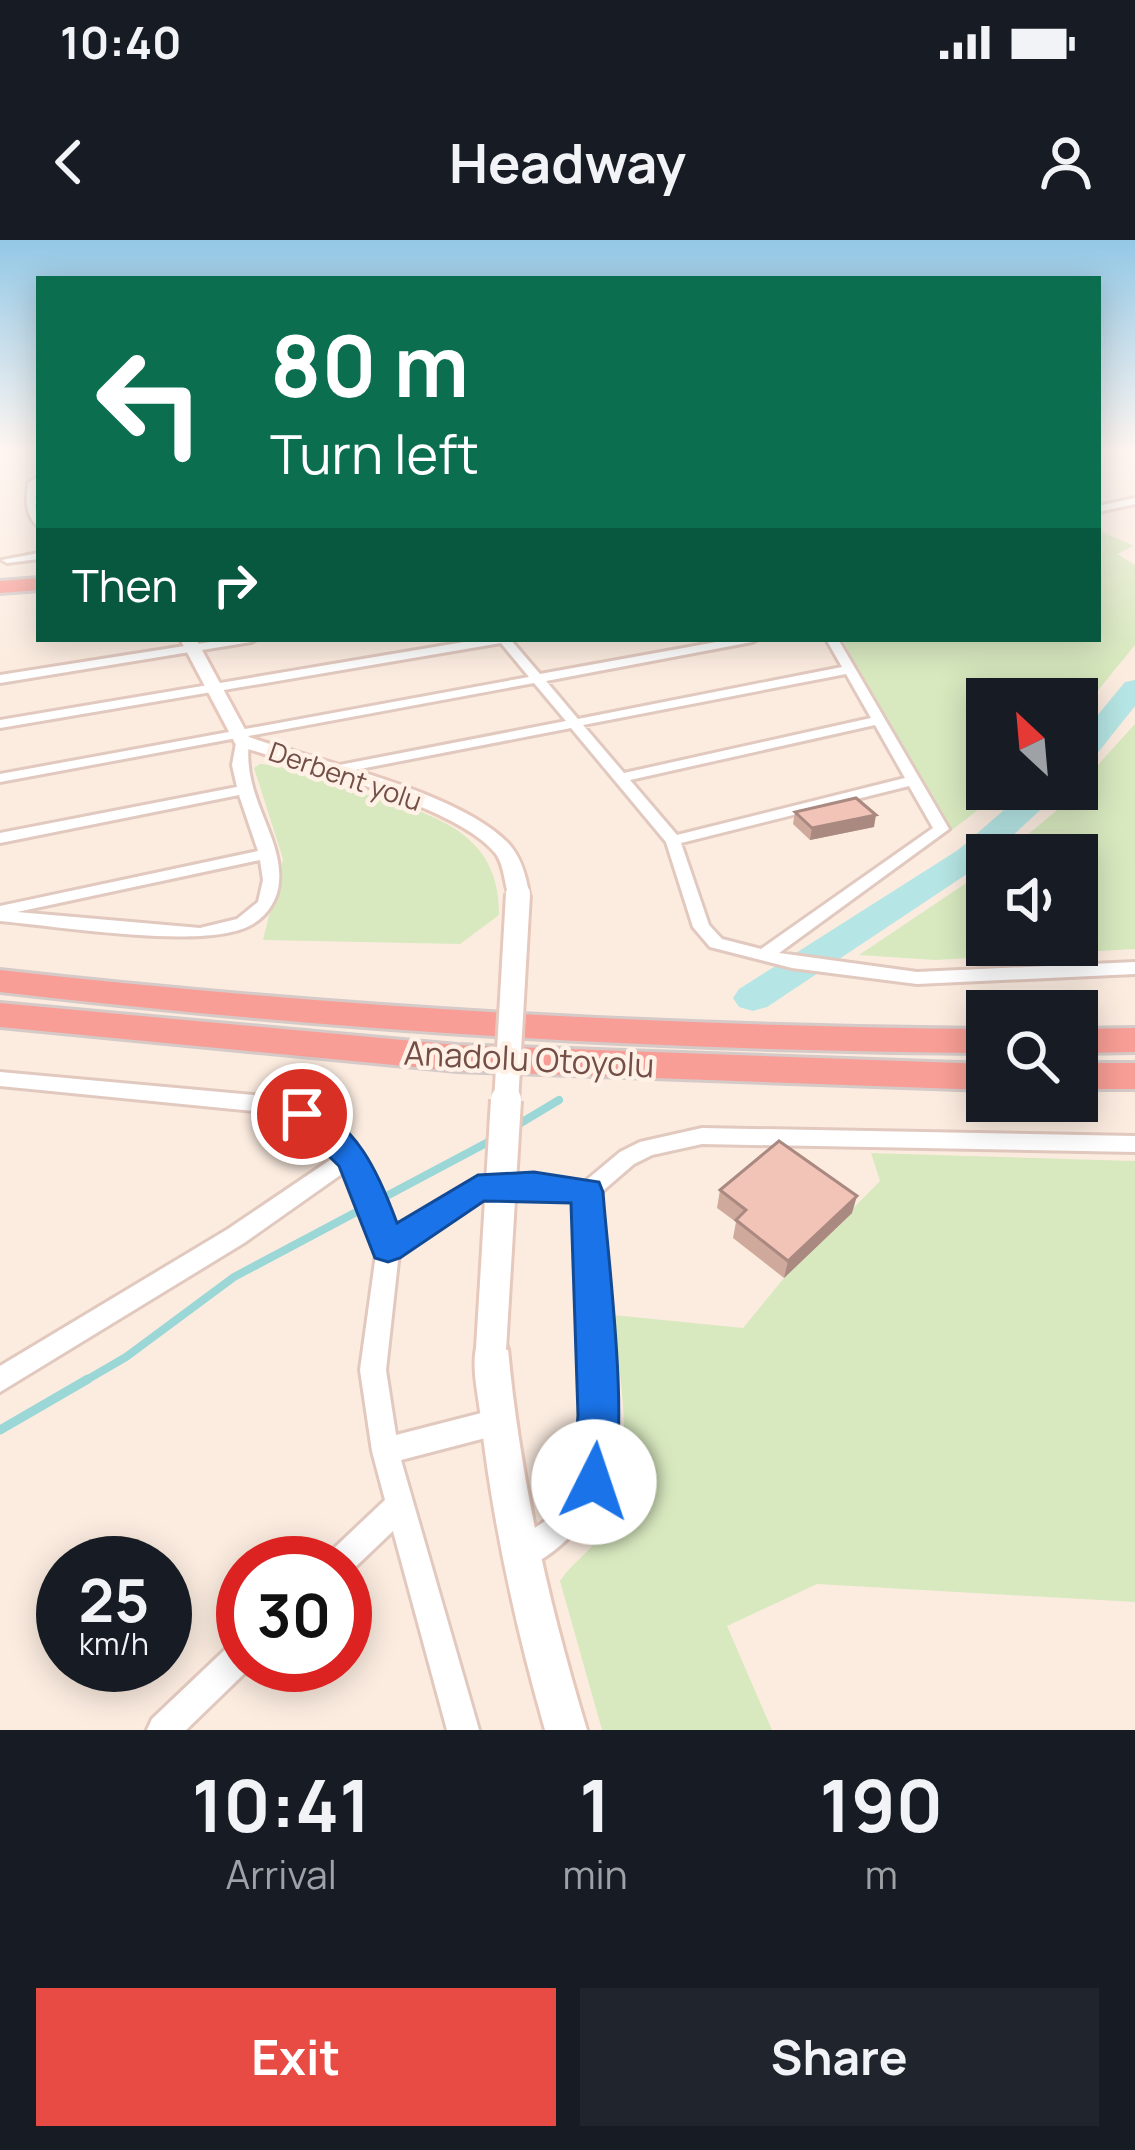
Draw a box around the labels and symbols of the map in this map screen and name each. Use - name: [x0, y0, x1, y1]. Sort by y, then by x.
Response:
- north arrow: [966, 678, 1098, 810]
- street label: Derbent yolu: [264, 732, 427, 819]
- street label: Anadolu Otoyolu: [403, 1029, 655, 1088]
- pin: [251, 1063, 353, 1165]
- position arrow: [531, 1419, 657, 1545]
- speed limit sign: 30: [216, 1536, 372, 1692]

